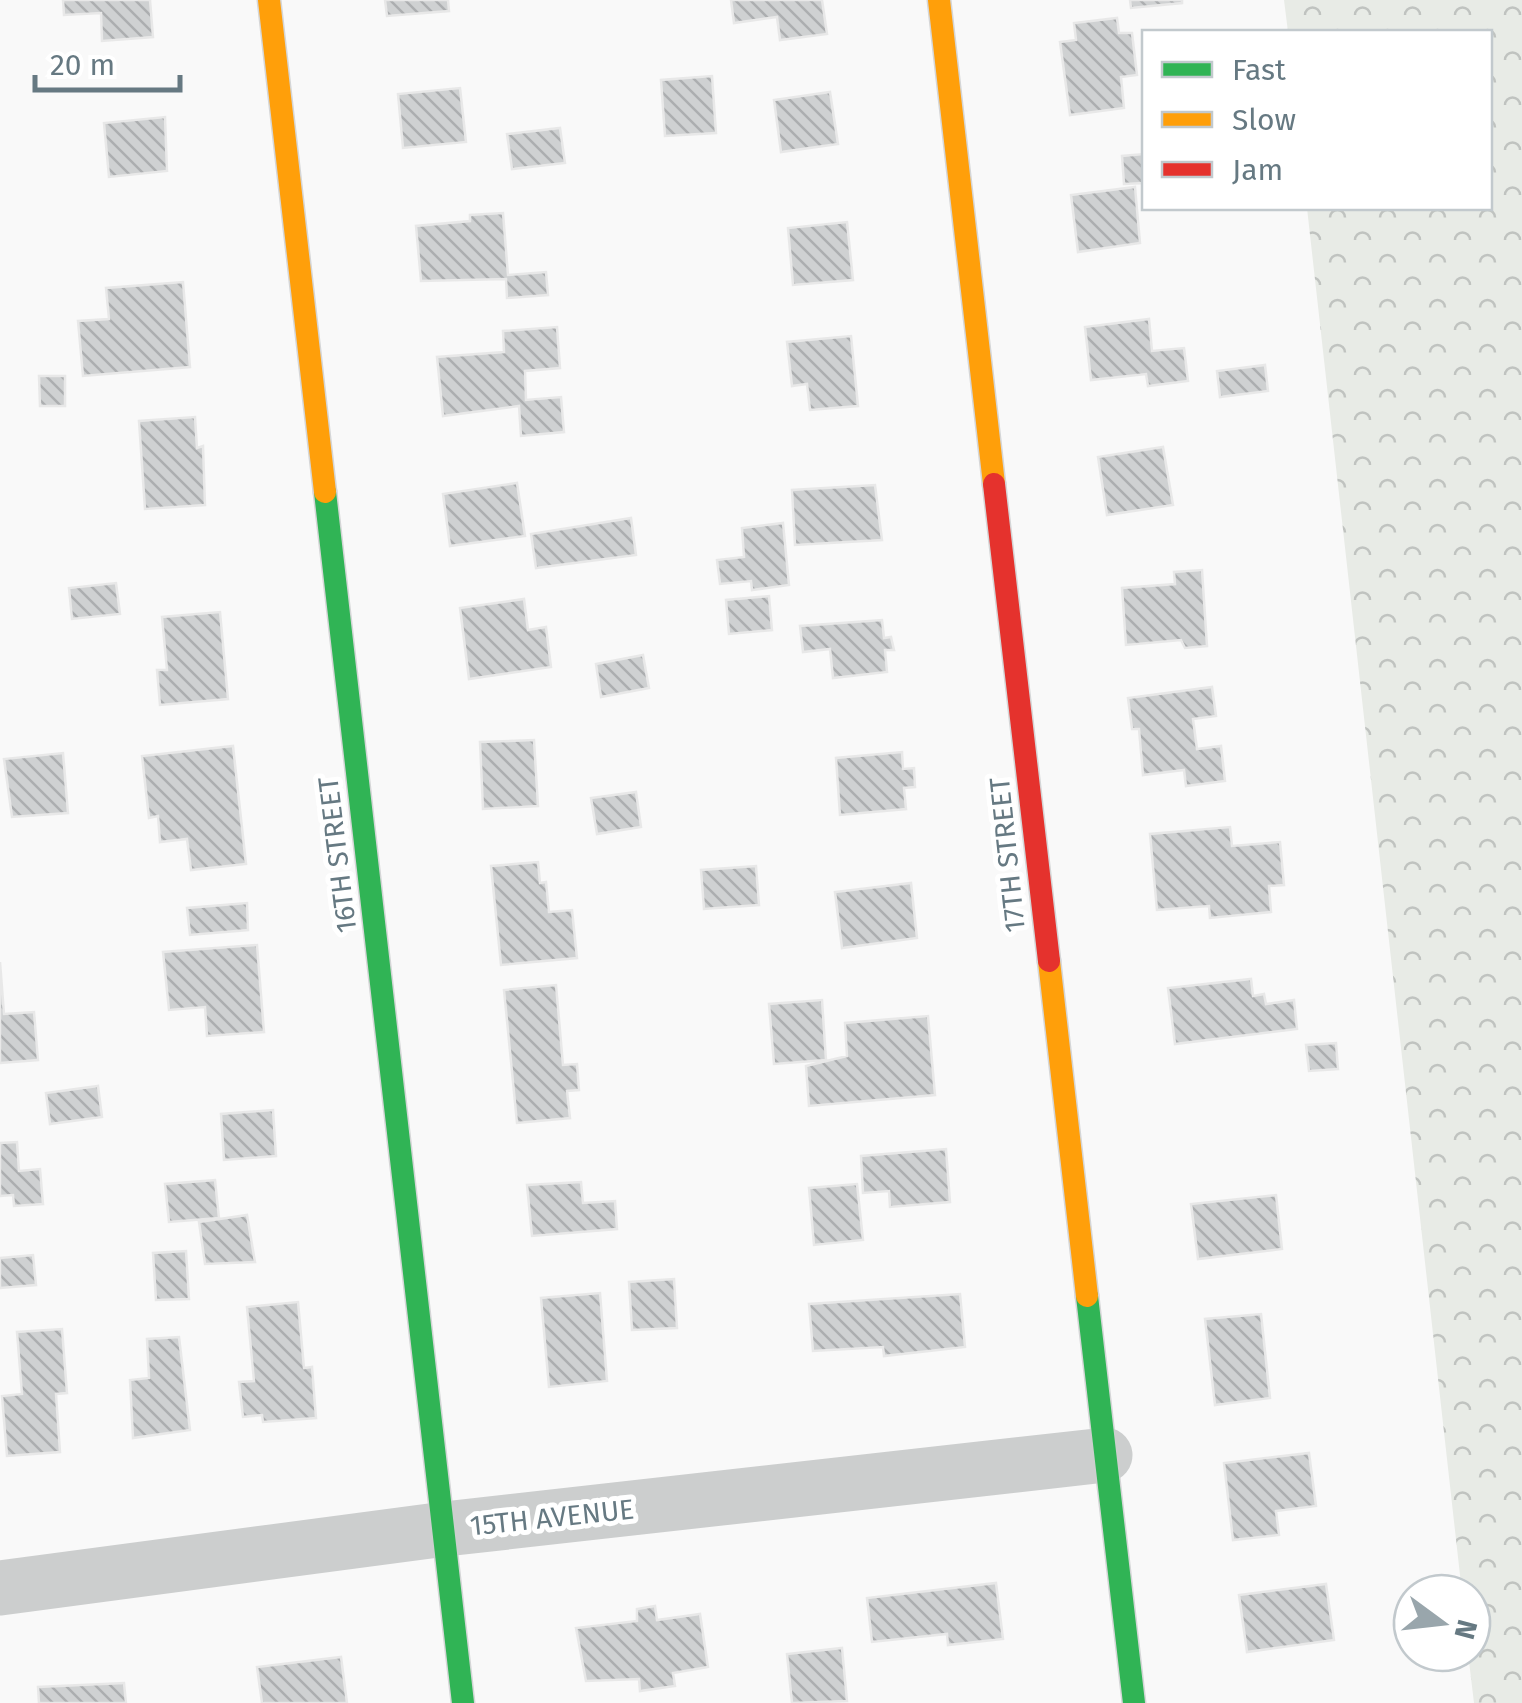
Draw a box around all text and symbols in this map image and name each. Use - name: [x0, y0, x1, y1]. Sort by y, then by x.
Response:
- scale bar: [35, 30, 180, 92]
- legend: [1142, 30, 1492, 210]
- text: 20 m: [50, 47, 115, 83]
- text: Fast: [1232, 52, 1286, 88]
- text: Slow: [1232, 102, 1296, 138]
- text: Jam: [1232, 152, 1283, 188]
- street label: 16TH STREET: [311, 774, 363, 935]
- street label: 17TH STREET: [983, 775, 1032, 934]
- street label: 15TH AVENUE: [468, 1492, 636, 1543]
- north arrow: [1392, 1573, 1492, 1673]
- text: N: [1447, 1616, 1484, 1643]

